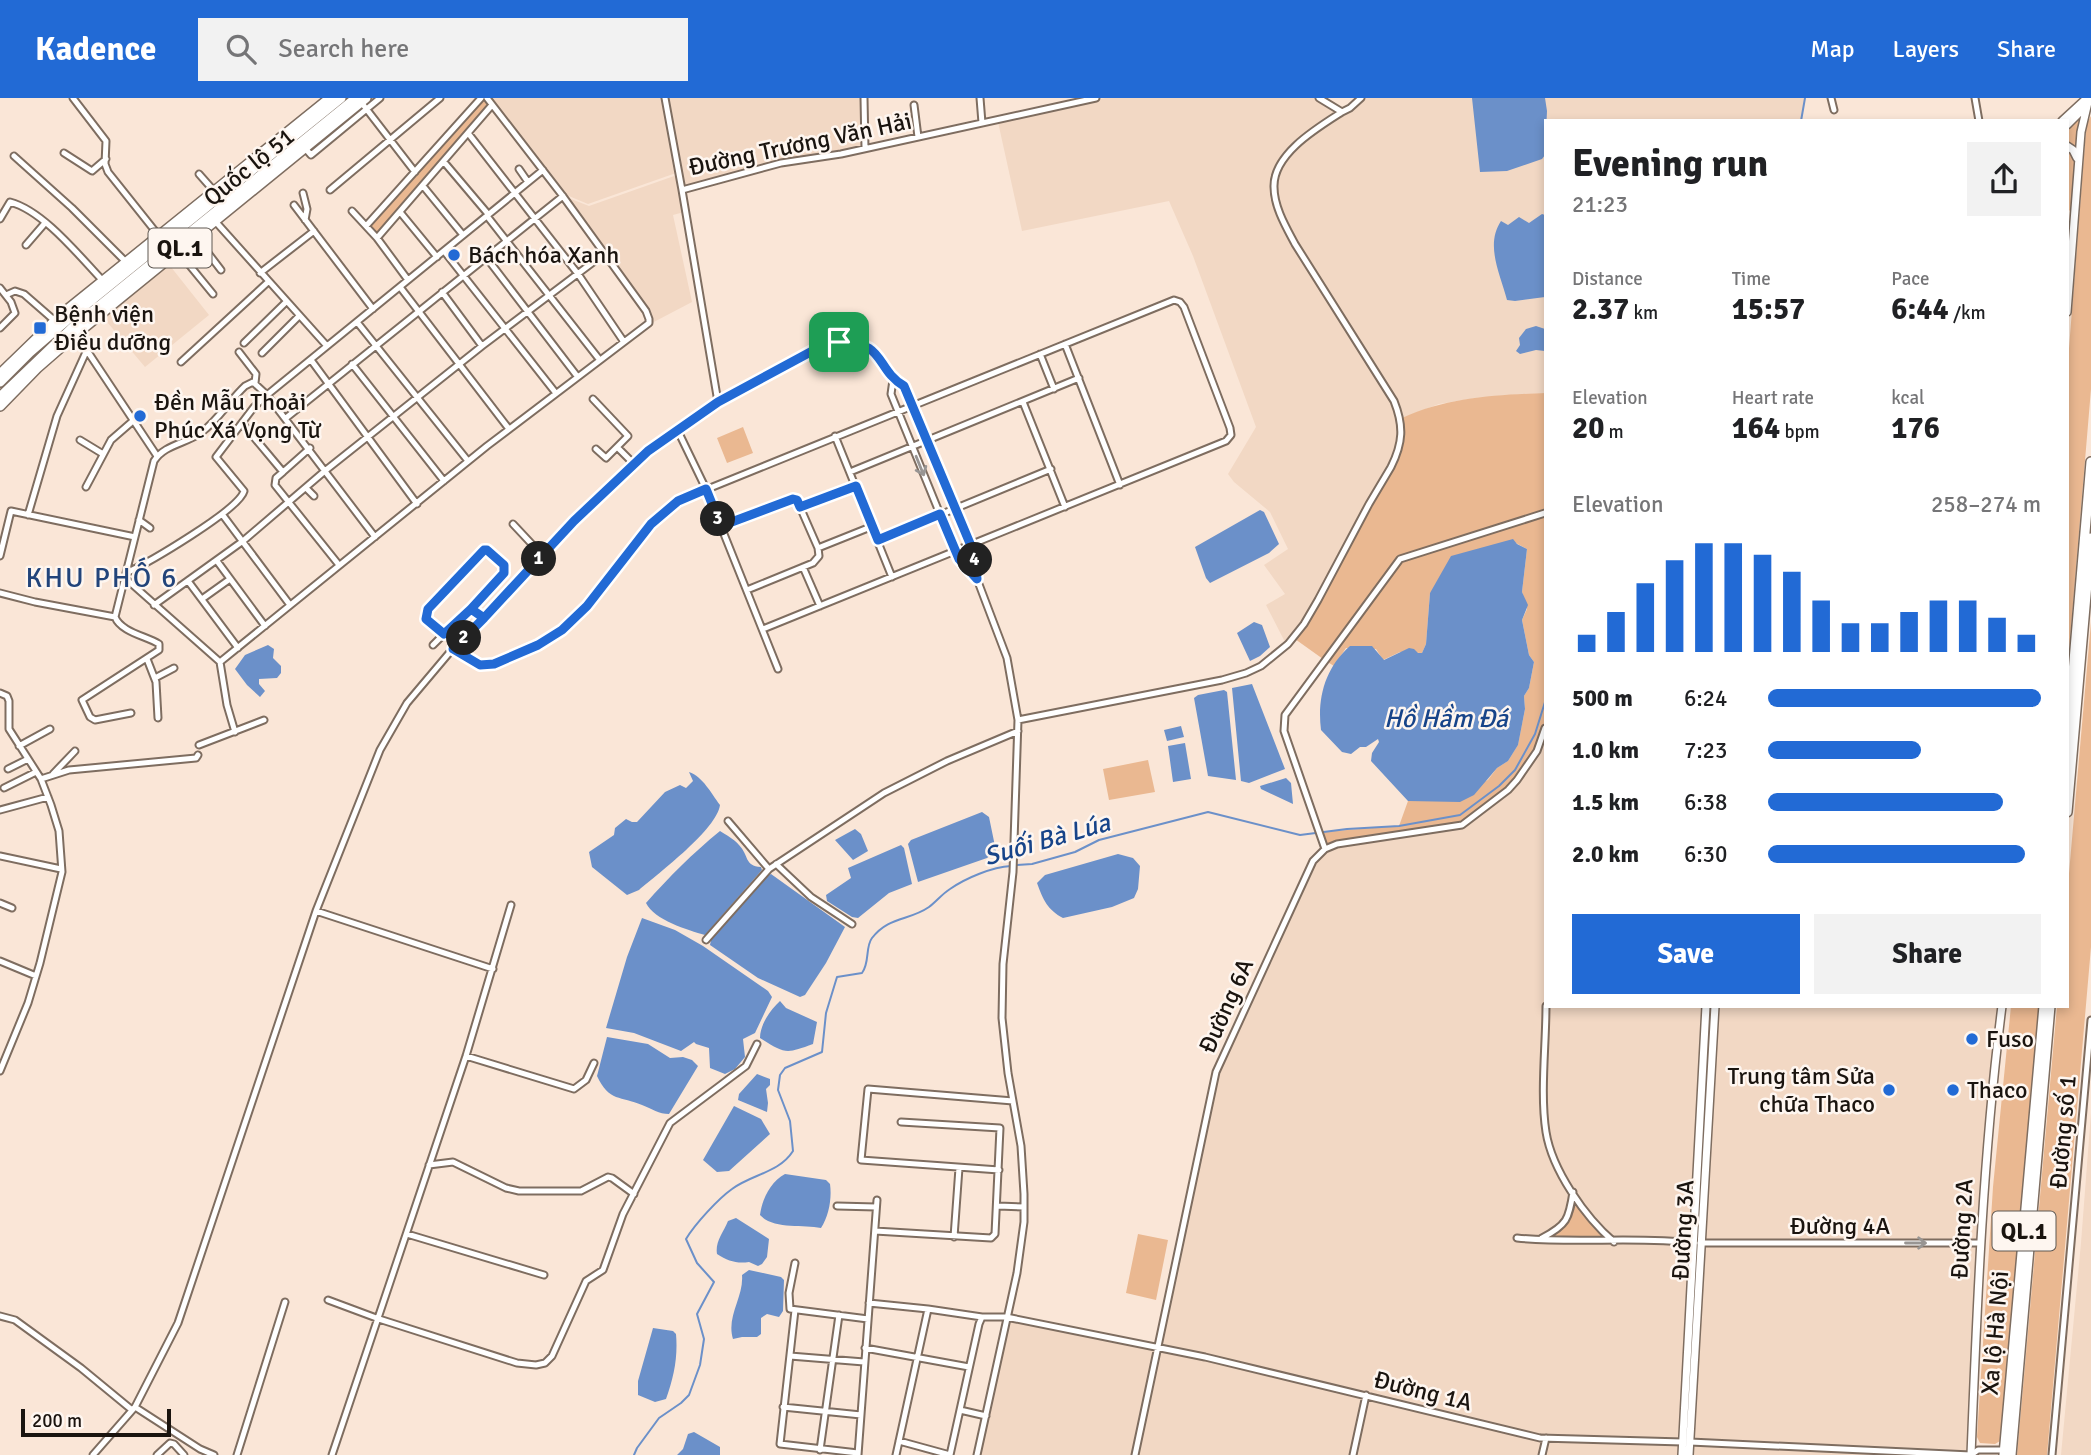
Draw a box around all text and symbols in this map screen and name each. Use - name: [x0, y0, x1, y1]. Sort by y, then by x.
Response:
- search box: [198, 18, 688, 81]
- text: Kadence: [35, 29, 156, 70]
- icon: search: [222, 30, 260, 68]
- text: Search here: [278, 33, 409, 65]
- text: Map: [1810, 34, 1855, 64]
- text: Layers: [1893, 34, 1959, 64]
- text: Share: [1997, 34, 2056, 64]
- street label: Đường Trương Văn Hải: [686, 106, 914, 182]
- street label: Quốc lộ 51: [197, 121, 301, 213]
- text: Evening run: [1572, 140, 1768, 187]
- button: share: [1967, 142, 2041, 216]
- text: 21:23: [1572, 190, 1628, 219]
- road number: QL.1: [148, 228, 212, 267]
- place label: Bách hóa Xanh: [468, 240, 619, 270]
- marker: Bách hóa Xanh: [446, 247, 462, 263]
- text: Distance: [1572, 267, 1643, 291]
- text: Time: [1732, 267, 1771, 291]
- text: Pace: [1891, 267, 1930, 291]
- text: 2.37: [1572, 291, 1629, 328]
- text: 15:57: [1732, 291, 1805, 328]
- text: 6:44: [1891, 291, 1949, 328]
- place label: Bệnh viện Điều dưỡng: [54, 299, 171, 357]
- text: km: [1629, 301, 1658, 325]
- text: /km: [1949, 301, 1986, 325]
- pin: [809, 312, 869, 372]
- marker: Bệnh viện Điều dưỡng: [32, 320, 48, 336]
- icon: arrive: [820, 323, 858, 361]
- text: Elevation: [1572, 386, 1648, 410]
- text: Heart rate: [1732, 386, 1814, 410]
- text: kcal: [1891, 386, 1925, 410]
- place label: Đền Mẫu Thoải Phúc Xá Vọng Từ: [154, 387, 322, 445]
- marker: Đền Mẫu Thoải Phúc Xá Vọng Từ: [132, 408, 148, 424]
- text: 20: [1572, 410, 1604, 447]
- text: 164: [1732, 410, 1780, 447]
- text: 176: [1891, 410, 1940, 447]
- text: m: [1604, 420, 1624, 444]
- text: bpm: [1780, 420, 1820, 444]
- one-way arrow: [915, 455, 928, 477]
- text: Elevation: [1572, 490, 1664, 519]
- text: 258–274 m: [1931, 490, 2041, 519]
- pin: 3: [700, 502, 736, 536]
- text: 3: [712, 506, 723, 530]
- pin: 1: [522, 542, 556, 576]
- pin: 4: [958, 542, 992, 578]
- text: 1: [533, 546, 544, 570]
- text: 4: [969, 547, 980, 571]
- district label: KHU PHỐ 6: [26, 557, 178, 595]
- pin: 2: [447, 620, 482, 656]
- text: 2: [458, 625, 469, 649]
- text: 500 m: [1572, 684, 1633, 713]
- text: 6:24: [1684, 684, 1727, 713]
- water label: Hồ Hầm Đá: [1384, 703, 1510, 735]
- text: 1.0 km: [1572, 736, 1639, 765]
- text: 7:23: [1684, 736, 1727, 765]
- text: 1.5 km: [1572, 788, 1639, 817]
- text: 6:38: [1684, 788, 1727, 817]
- water label: Suối Bà Lúa: [980, 806, 1115, 873]
- text: 2.0 km: [1572, 840, 1639, 869]
- text: 6:30: [1684, 840, 1727, 869]
- button: Save: [1572, 914, 1800, 994]
- button: Share: [1814, 914, 2041, 994]
- street label: Đường 6A: [1192, 954, 1260, 1058]
- place label: Fuso: [1986, 1024, 2034, 1054]
- marker: Fuso: [1964, 1031, 1980, 1047]
- place label: Trung tâm Sửa chữa Thaco: [1727, 1061, 1875, 1119]
- street label: Đường số 1: [2043, 1074, 2083, 1190]
- place label: Thaco: [1967, 1075, 2028, 1105]
- marker: Trung tâm Sửa chữa Thaco: [1881, 1082, 1897, 1098]
- marker: Thaco: [1945, 1082, 1961, 1098]
- street label: Đường 2A: [1944, 1178, 1980, 1280]
- street label: Đường 3A: [1665, 1179, 1701, 1281]
- street label: Đường 4A: [1790, 1211, 1890, 1241]
- road number: QL.1: [1993, 1212, 2056, 1250]
- one-way arrow: [1904, 1236, 1927, 1250]
- street label: Xa lộ Hà Nội: [1975, 1270, 2015, 1396]
- street label: Đường 1A: [1371, 1364, 1476, 1418]
- scale bar: [21, 1406, 172, 1438]
- text: 200 m: [32, 1409, 82, 1433]

